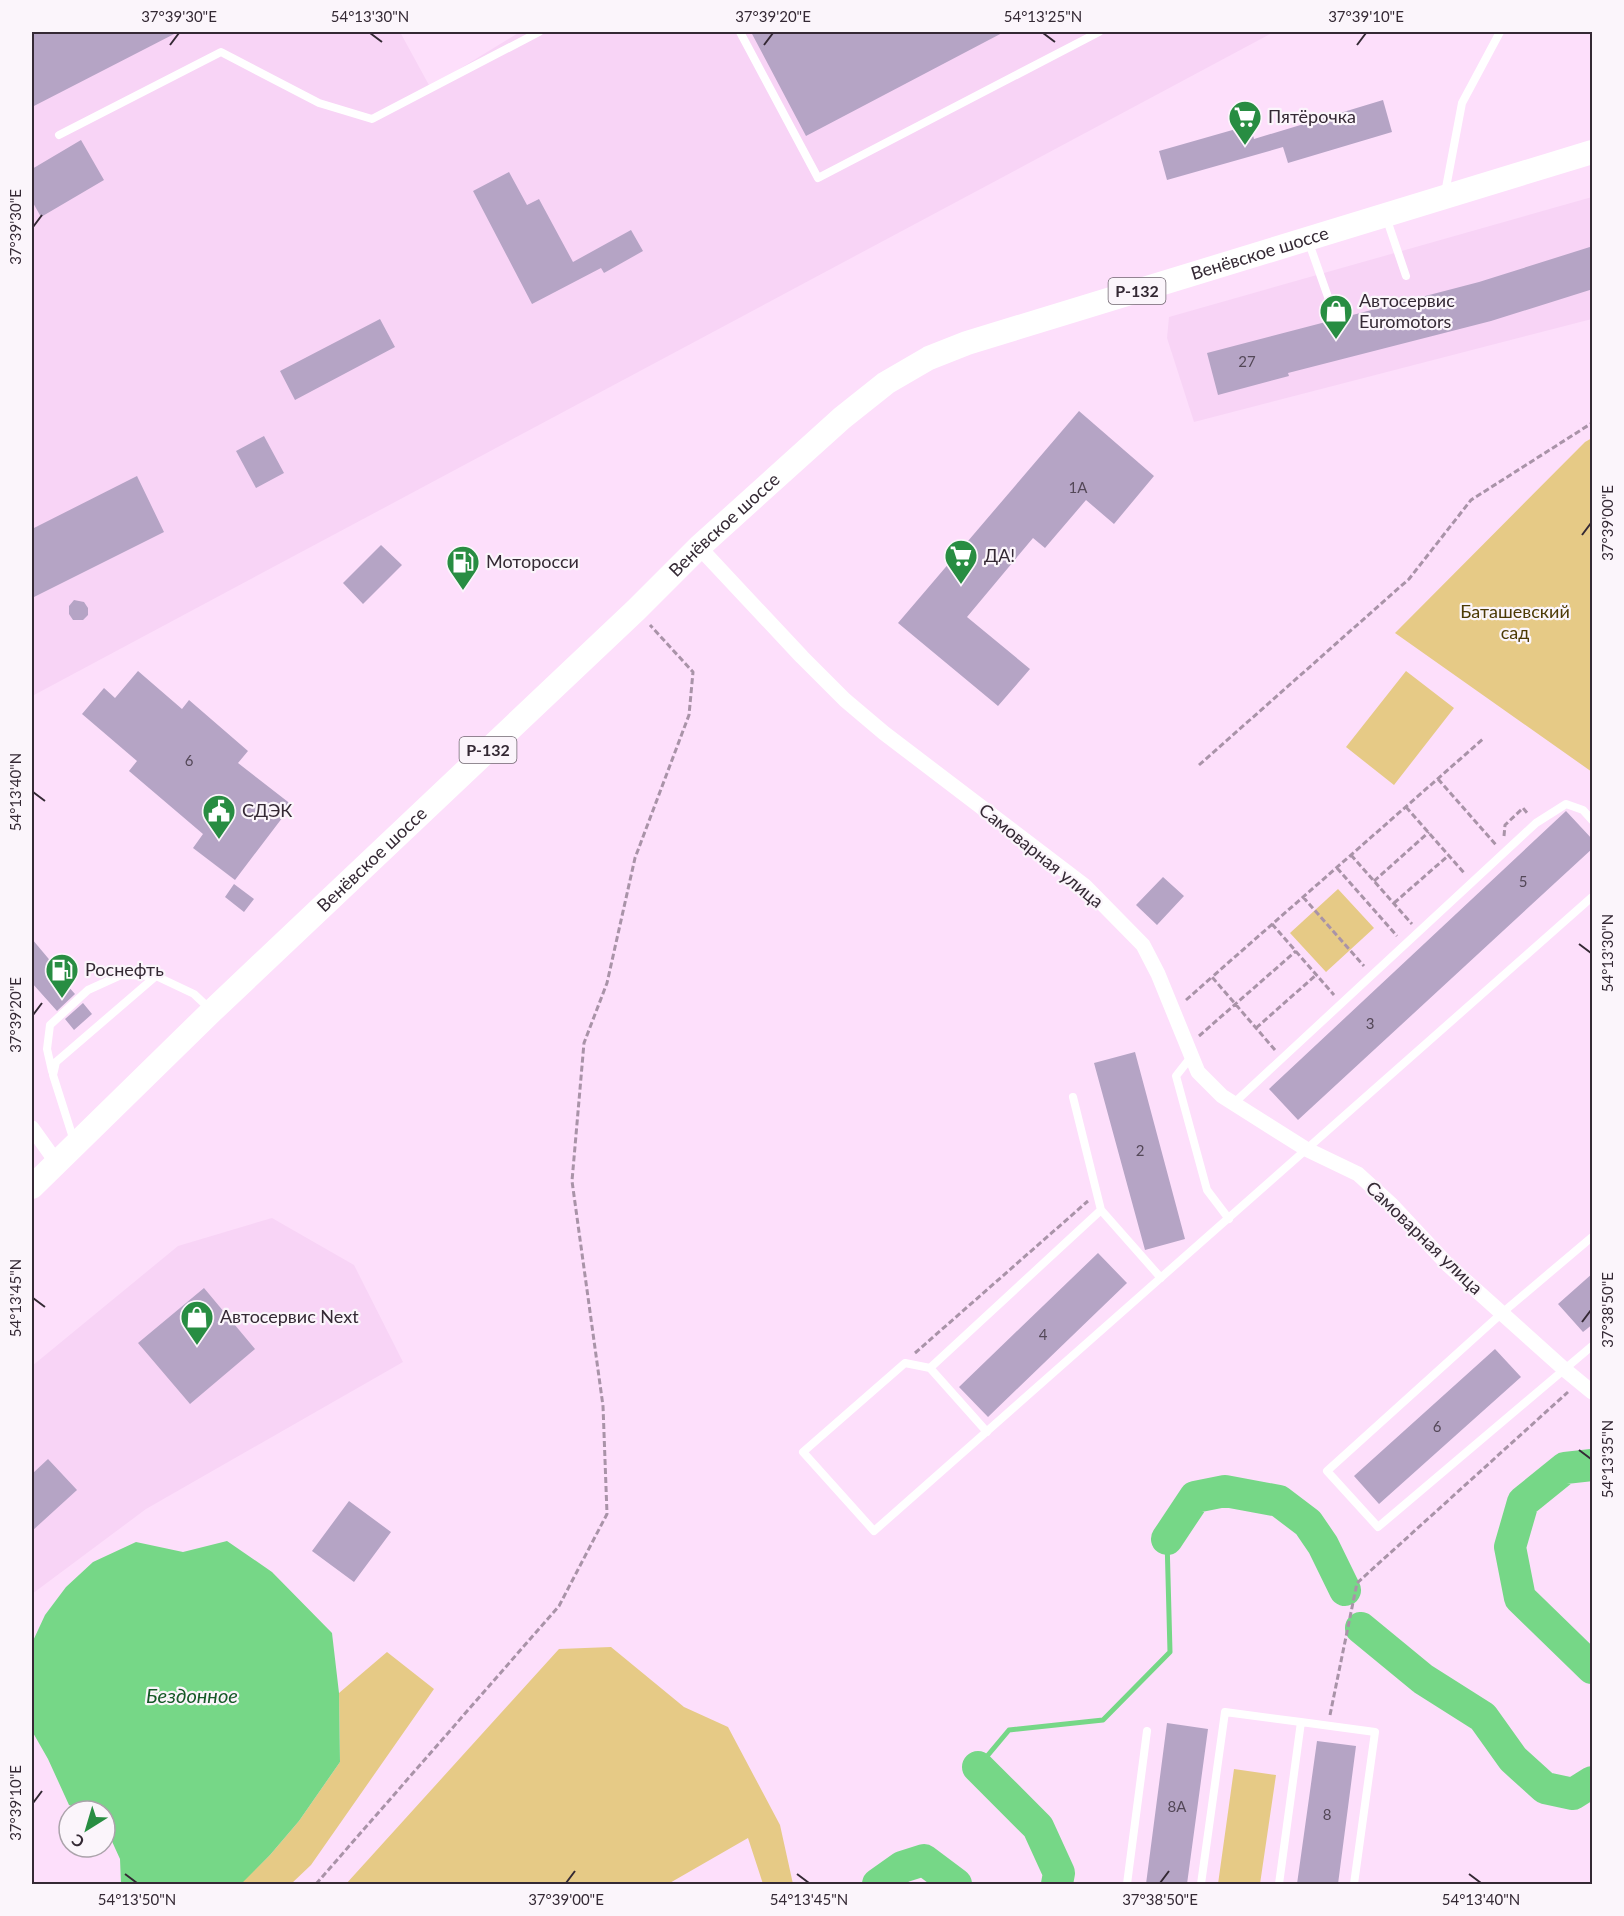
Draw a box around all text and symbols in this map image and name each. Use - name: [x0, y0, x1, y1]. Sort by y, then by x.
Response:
- text: 37°39'30"E: [141, 7, 217, 25]
- text: 54°13'30"N: [331, 7, 409, 25]
- text: 37°39'20"E: [735, 7, 811, 25]
- text: 54°13'25"N: [1004, 7, 1082, 25]
- text: 37°39'10"E: [1328, 7, 1404, 25]
- supermarket icon: Пятёрочка: [1227, 99, 1263, 146]
- place label: Пятёрочка: [1268, 105, 1356, 127]
- text: 37°39'30"E: [6, 189, 24, 265]
- street label: Венёвское шоссе: [1188, 221, 1331, 284]
- road number: Р-132: [1108, 278, 1166, 304]
- place label: Автосервис Euromotors: [1359, 289, 1455, 332]
- shop icon: Автосервис Euromotors: [1318, 293, 1354, 340]
- house number: 27: [1238, 352, 1256, 370]
- street label: Венёвское шоссе: [664, 468, 784, 581]
- house number: 1А: [1069, 478, 1088, 496]
- text: 37°39'00"E: [1598, 485, 1616, 561]
- supermarket icon: ДА!: [943, 538, 979, 585]
- fuel station icon: Моторосси: [445, 544, 481, 591]
- place label: ДА!: [984, 544, 1015, 566]
- place label: Моторосси: [486, 550, 579, 572]
- park label: Баташевский сад: [1460, 600, 1570, 643]
- road number: Р-132: [460, 737, 516, 763]
- house number: 6: [185, 751, 194, 769]
- text: 54°13'40"N: [6, 753, 24, 831]
- public building icon: СДЭК: [201, 793, 237, 840]
- street label: Самоварная улица: [975, 798, 1108, 912]
- place label: СДЭК: [242, 799, 292, 821]
- street label: Венёвское шоссе: [312, 802, 431, 916]
- house number: 5: [1519, 872, 1527, 890]
- text: 54°13'30"N: [1598, 914, 1616, 992]
- fuel station icon: Роснефть: [44, 952, 80, 999]
- place label: Роснефть: [85, 958, 164, 980]
- text: 37°39'20"E: [6, 977, 24, 1053]
- house number: 3: [1366, 1014, 1374, 1032]
- house number: 2: [1136, 1141, 1144, 1159]
- street label: Самоварная улица: [1362, 1176, 1488, 1299]
- text: 54°13'45"N: [6, 1259, 24, 1337]
- text: 37°38'50"E: [1598, 1272, 1616, 1348]
- shop icon: Автосервис Next: [179, 1299, 215, 1346]
- place label: Автосервис Next: [220, 1305, 359, 1327]
- house number: 4: [1039, 1325, 1048, 1343]
- house number: 6: [1433, 1417, 1442, 1435]
- text: 54°13'35"N: [1598, 1420, 1616, 1498]
- water label: Бездонное: [146, 1683, 238, 1707]
- text: 37°39'10"E: [6, 1765, 24, 1841]
- house number: 8А: [1168, 1797, 1187, 1815]
- north arrow: [57, 1799, 117, 1859]
- house number: 8: [1323, 1805, 1331, 1823]
- text: С: [67, 1830, 88, 1852]
- text: 54°13'50"N: [98, 1890, 176, 1908]
- text: 37°39'00"E: [528, 1890, 604, 1908]
- text: 54°13'45"N: [770, 1890, 848, 1908]
- text: 37°38'50"E: [1122, 1890, 1198, 1908]
- text: 54°13'40"N: [1442, 1890, 1520, 1908]

